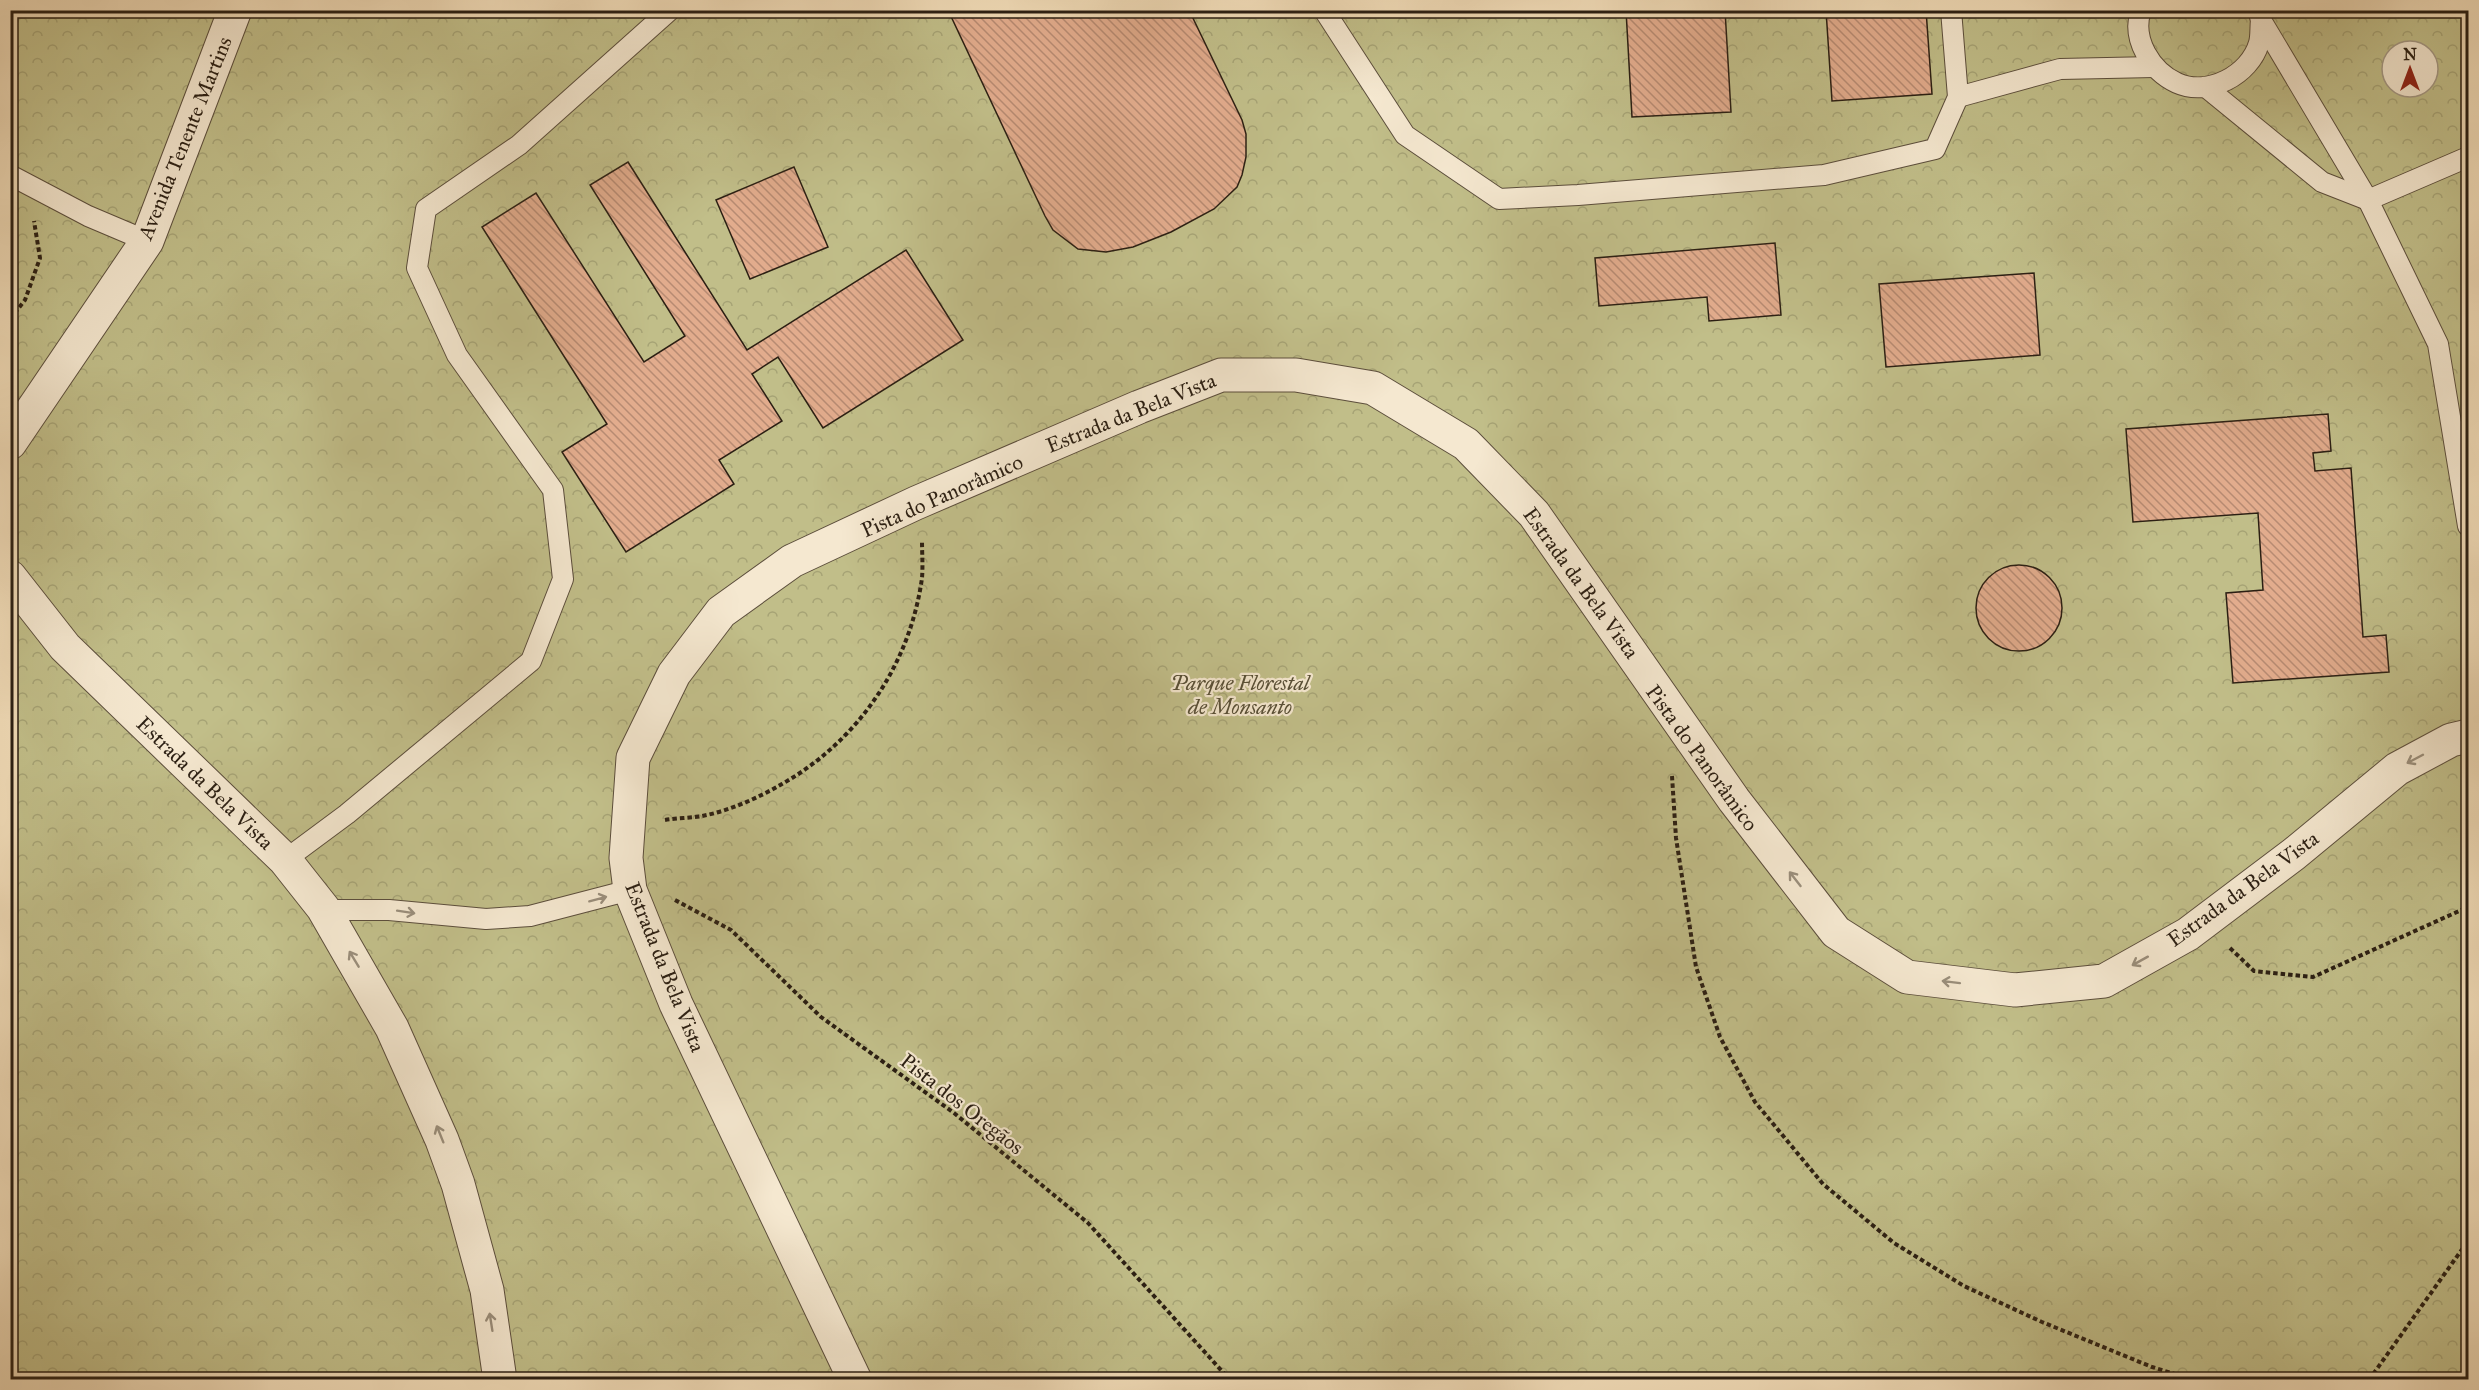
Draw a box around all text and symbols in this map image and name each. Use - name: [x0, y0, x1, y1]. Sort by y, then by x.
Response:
- street label: Avenida Tenente Martins: [132, 33, 238, 244]
- north arrow: [2380, 39, 2440, 99]
- text: N: [2403, 45, 2417, 64]
- street label: Estrada da Bela Vista: [1042, 367, 1220, 459]
- street label: Pista do Panorâmico: [857, 449, 1027, 543]
- street label: Estrada da Bela Vista: [1517, 502, 1645, 664]
- park label: Parque Florestal de Monsanto: [1171, 670, 1312, 720]
- street label: Pista do Panorâmico: [1640, 680, 1764, 836]
- street label: Estrada da Bela Vista: [131, 711, 279, 855]
- one-way arrow: [2407, 753, 2424, 765]
- street label: Estrada da Bela Vista: [2162, 825, 2324, 953]
- one-way arrow: [1789, 871, 1802, 887]
- street label: Estrada da Bela Vista: [619, 878, 711, 1056]
- one-way arrow: [588, 893, 607, 904]
- one-way arrow: [395, 907, 415, 918]
- one-way arrow: [347, 951, 359, 968]
- one-way arrow: [2132, 955, 2149, 967]
- one-way arrow: [1942, 977, 1962, 988]
- street label: Pista dos Oregãos: [895, 1048, 1029, 1160]
- one-way arrow: [434, 1125, 445, 1144]
- one-way arrow: [486, 1312, 497, 1332]

